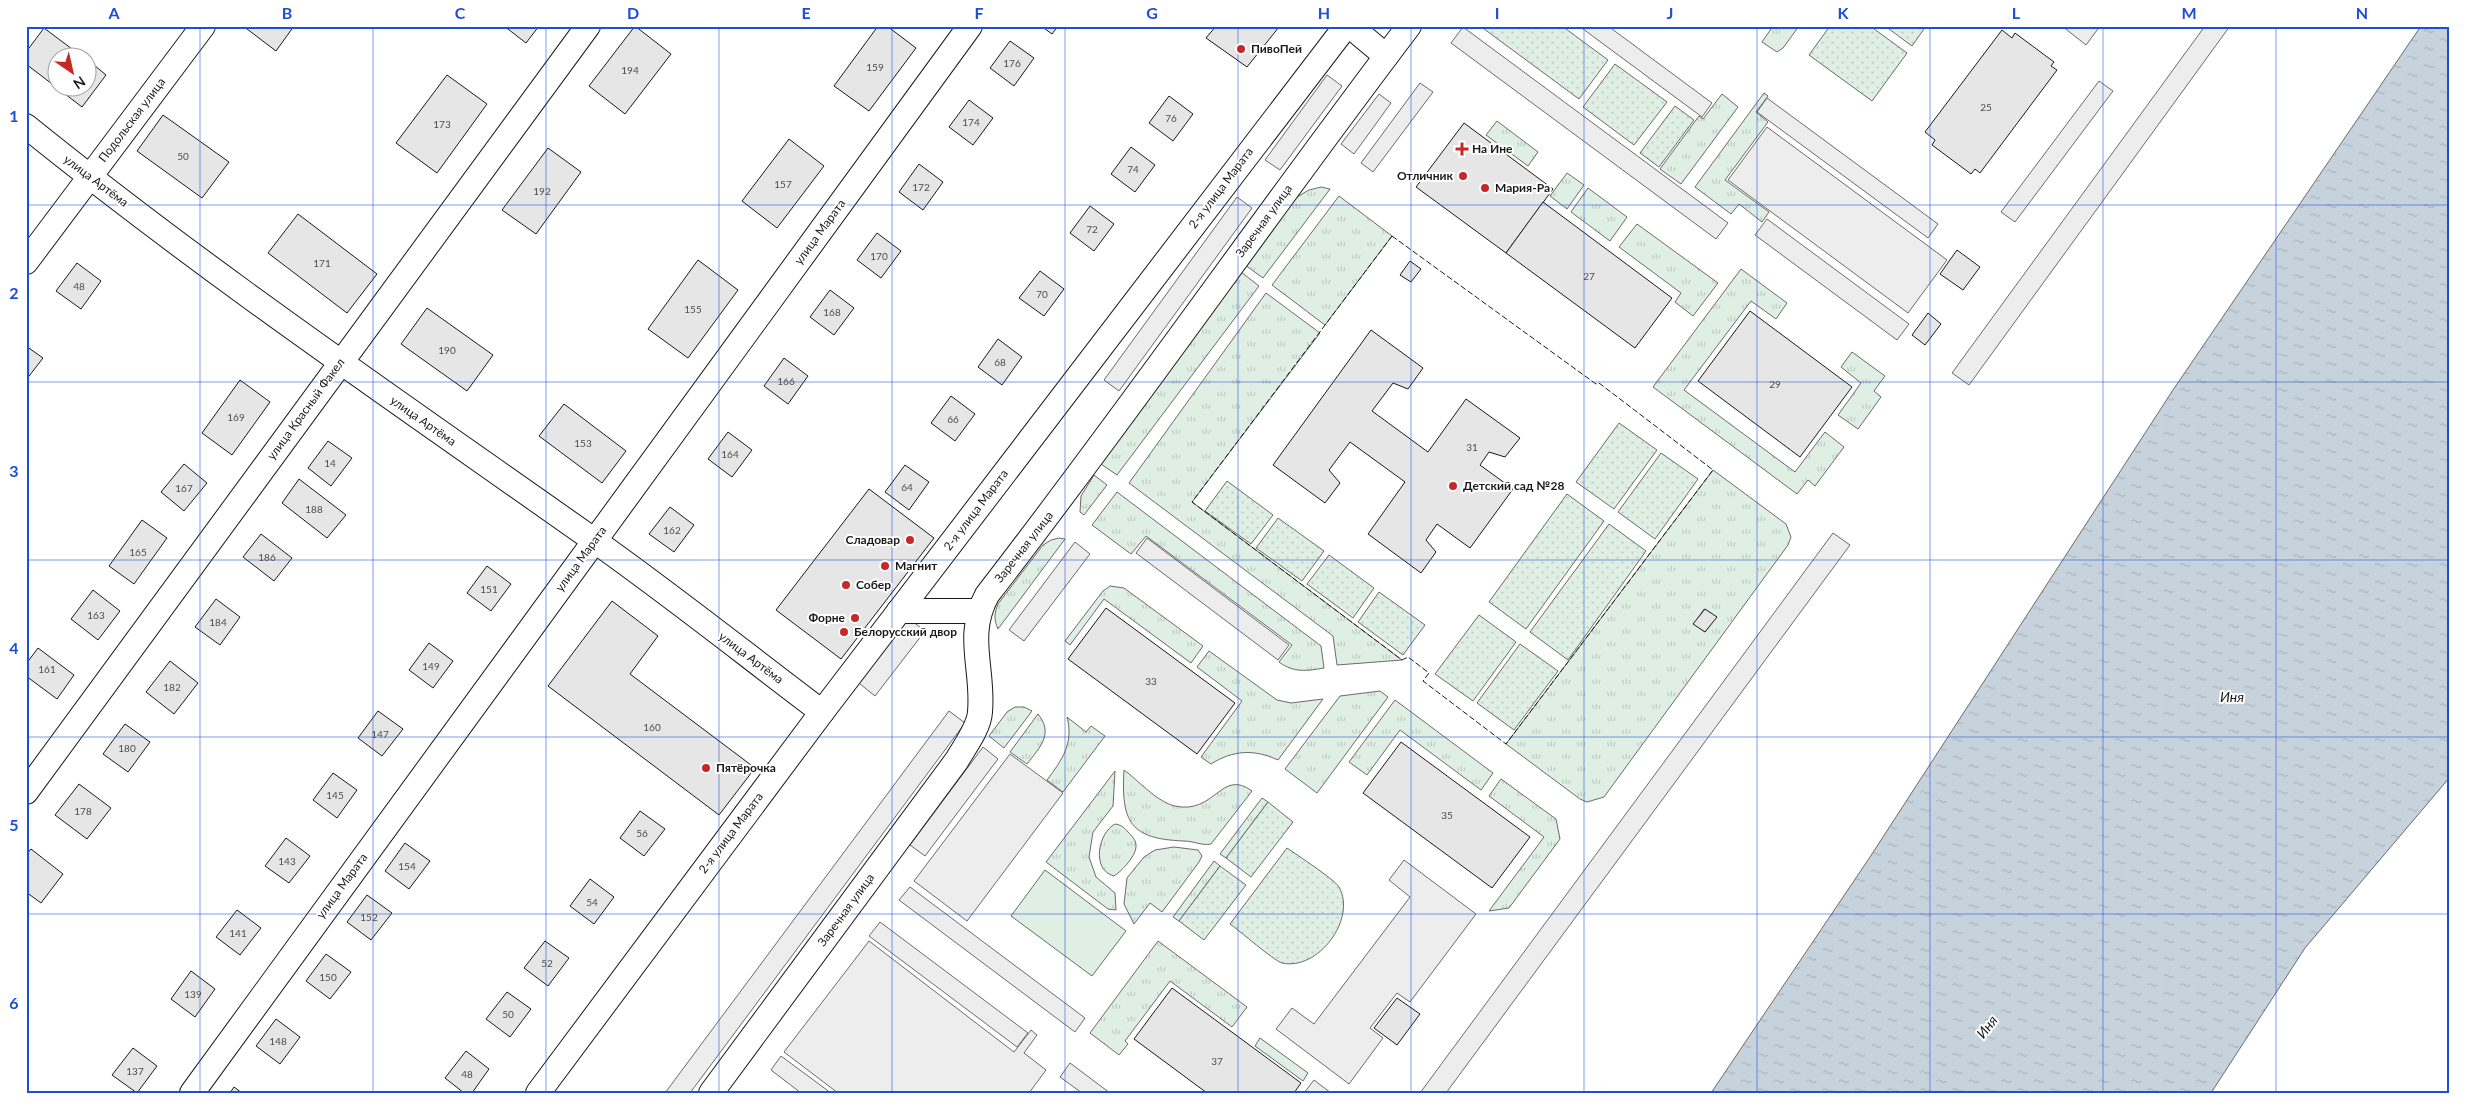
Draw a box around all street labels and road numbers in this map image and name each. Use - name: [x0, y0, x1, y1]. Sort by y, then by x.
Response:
- street label: Подольская улица: [95, 75, 168, 165]
- street label: 2-я улица Марата: [1185, 144, 1256, 231]
- street label: улица Артёма: [61, 151, 132, 210]
- street label: Заречная улица: [1232, 181, 1295, 260]
- street label: улица Марата: [791, 196, 848, 267]
- street label: улица Красный Факел: [264, 355, 348, 463]
- street label: улица Артёма: [387, 392, 459, 449]
- street label: 2-я улица Марата: [940, 466, 1011, 553]
- street label: Заречная улица: [991, 508, 1056, 585]
- street label: улица Марата: [552, 523, 609, 594]
- street label: улица Артёма: [716, 628, 787, 687]
- street label: 2-я улица Марата: [695, 789, 766, 876]
- street label: улица Марата: [313, 850, 370, 921]
- street label: Заречная улица: [814, 870, 877, 949]

